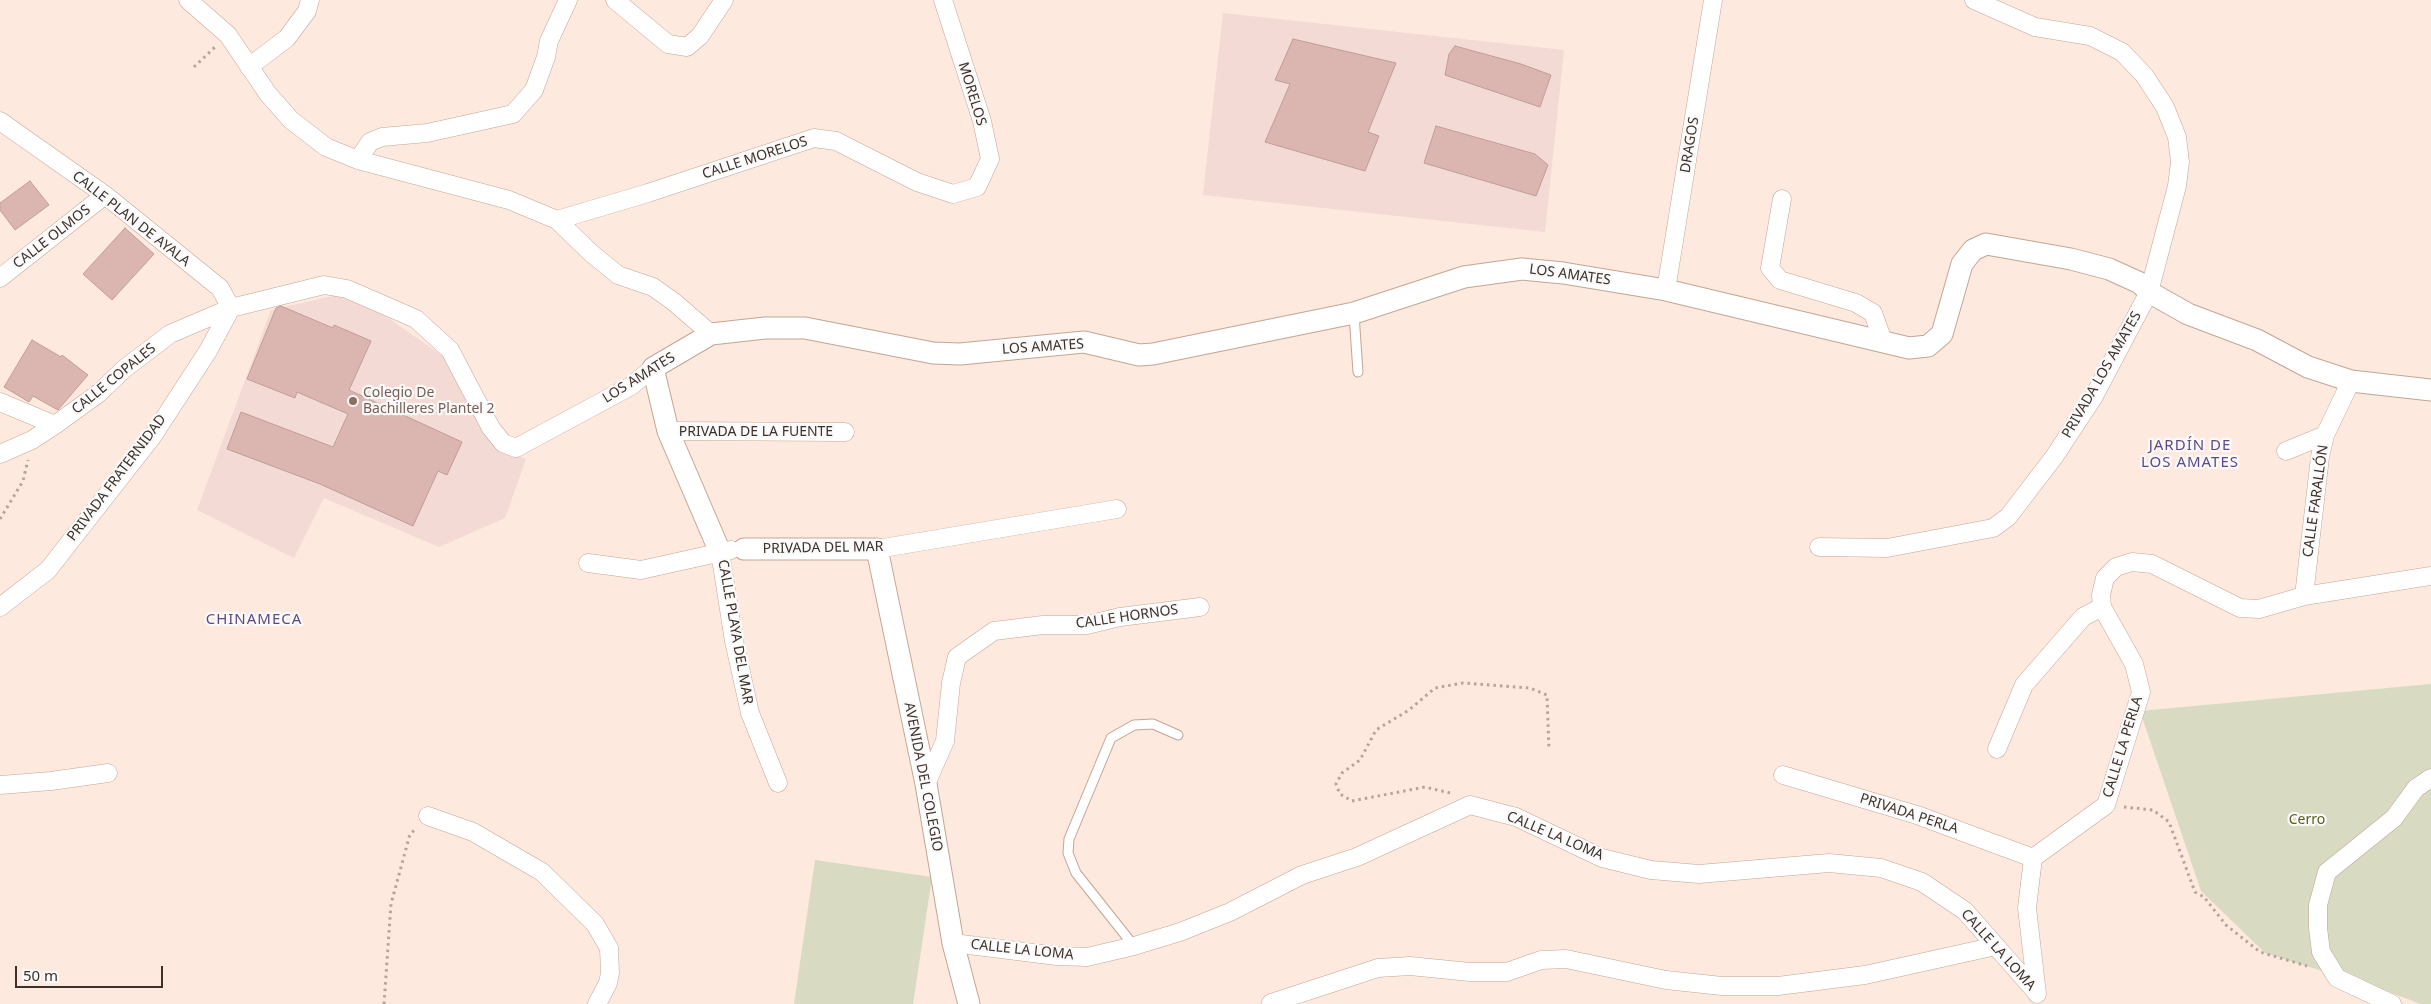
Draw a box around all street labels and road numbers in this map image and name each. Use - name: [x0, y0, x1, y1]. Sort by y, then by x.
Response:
- street label: MORELOS: [954, 60, 990, 128]
- street label: DRAGOS: [1677, 116, 1703, 174]
- street label: CALLE MORELOS: [700, 133, 810, 183]
- street label: CALLE PLAN DE AYALA: [69, 168, 193, 270]
- street label: CALLE OLMOS: [10, 202, 94, 272]
- street label: LOS AMATES: [1528, 261, 1612, 289]
- street label: PRIVADA LOS AMATES: [2059, 309, 2145, 441]
- street label: LOS AMATES: [1001, 336, 1085, 358]
- street label: CALLE COPALES: [69, 340, 159, 418]
- street label: LOS AMATES: [600, 349, 678, 407]
- street label: PRIVADA FRATERNIDAD: [64, 411, 170, 545]
- street label: PRIVADA DE LA FUENTE: [679, 424, 833, 440]
- street label: CALLE FARALLÓN: [2300, 444, 2332, 558]
- street label: PRIVADA DEL MAR: [763, 539, 883, 557]
- street label: CALLE PLAYA DEL MAR: [714, 558, 756, 706]
- street label: CALLE HORNOS: [1075, 602, 1179, 632]
- street label: CALLE LA PERLA: [2100, 694, 2146, 800]
- street label: AVENIDA DEL COLEGIO: [900, 701, 946, 853]
- street label: PRIVADA PERLA: [1858, 790, 1960, 838]
- street label: CALLE LA LOMA: [1504, 808, 1606, 864]
- street label: CALLE LA LOMA: [1957, 906, 2039, 994]
- street label: CALLE LA LOMA: [970, 936, 1074, 964]

